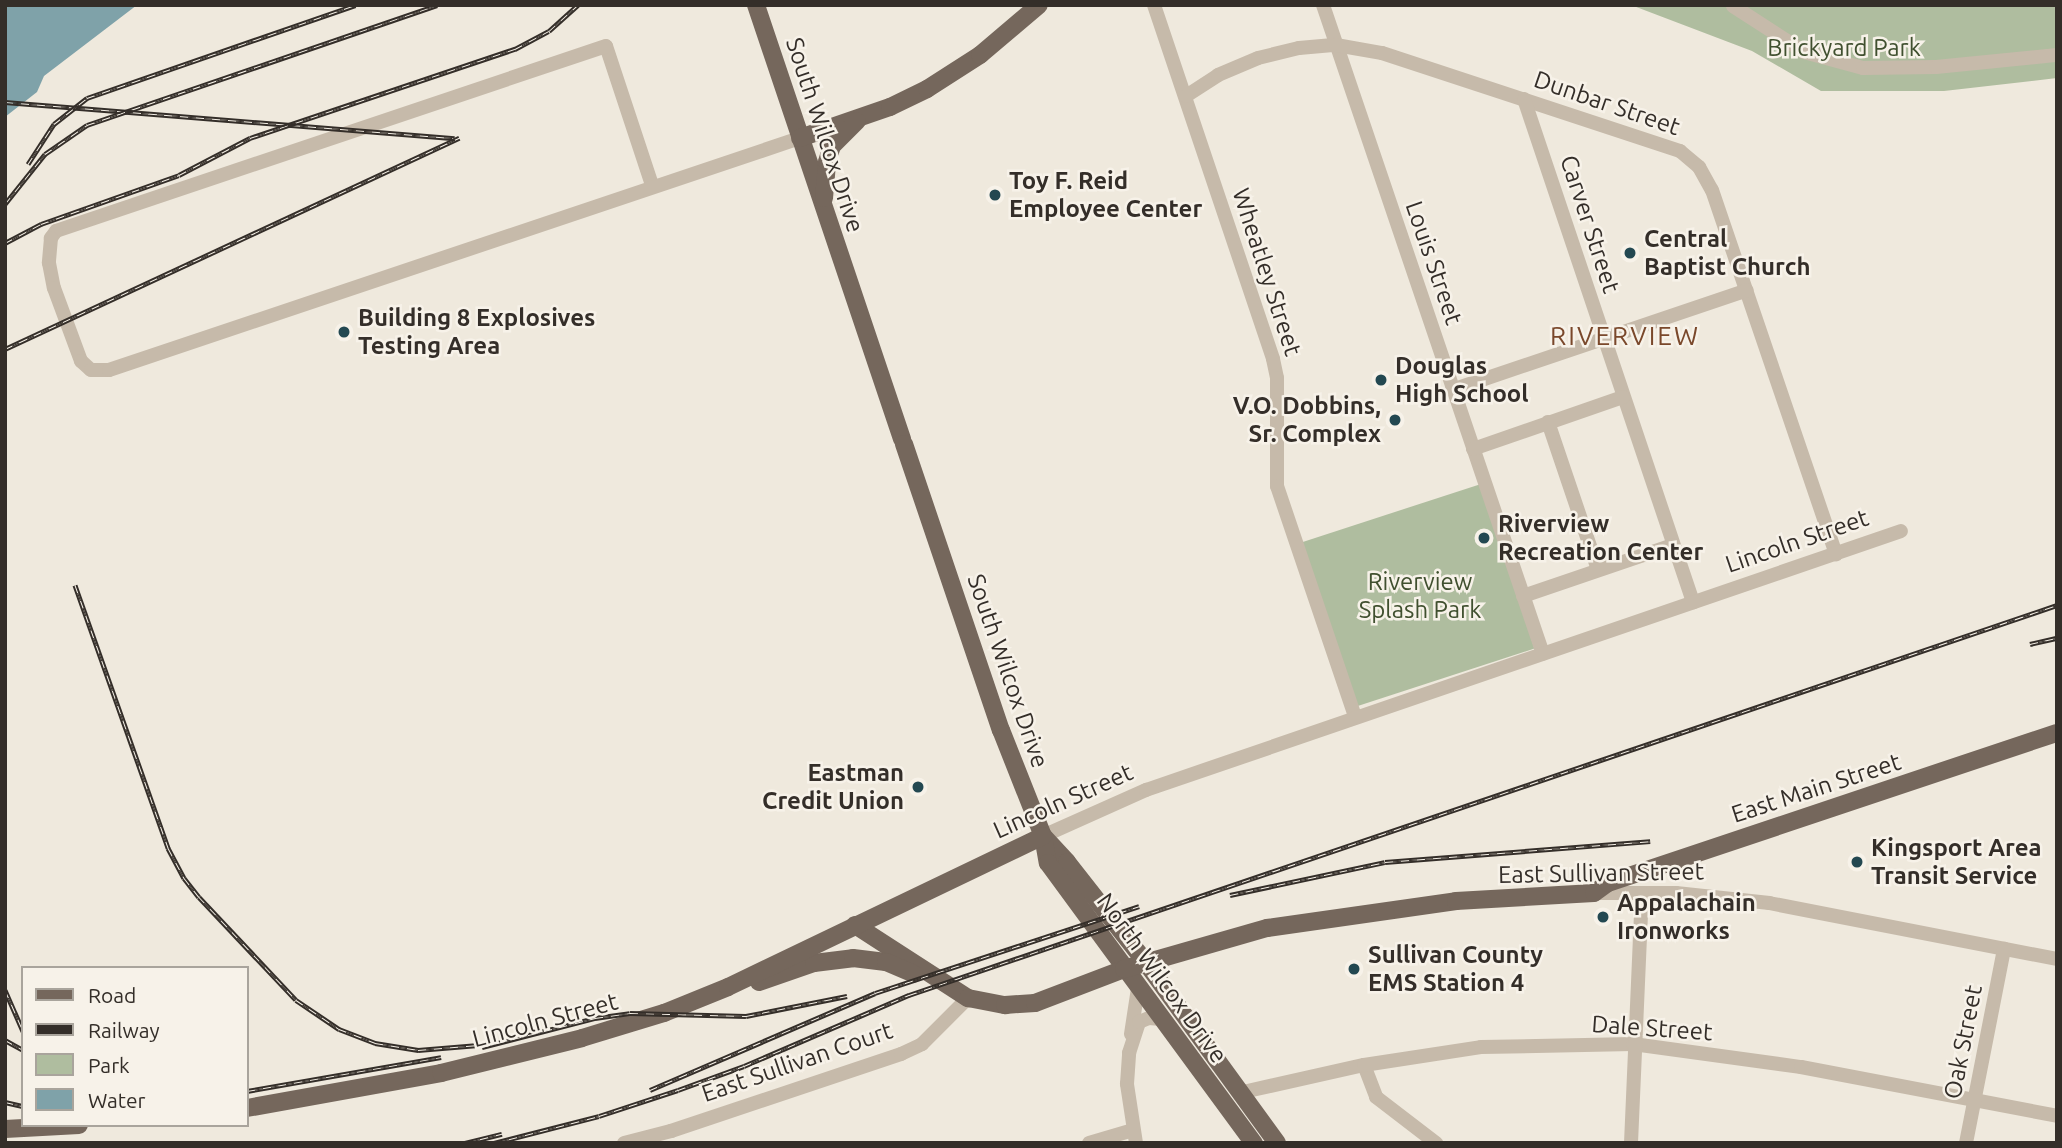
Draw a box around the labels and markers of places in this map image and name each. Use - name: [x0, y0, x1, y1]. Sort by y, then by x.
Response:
- place label: Toy F. Reid Employee Center: [1009, 167, 1202, 223]
- marker: Toy F. Reid Employee Center: [987, 187, 1003, 203]
- place label: Central Baptist Church: [1644, 225, 1811, 281]
- marker: Central Baptist Church: [1622, 245, 1638, 261]
- place label: Building 8 Explosives Testing Area: [358, 304, 595, 360]
- marker: Building 8 Explosives Testing Area: [336, 324, 352, 340]
- place label: Douglas High School: [1395, 352, 1529, 408]
- marker: Douglas High School: [1373, 372, 1389, 388]
- place label: V.O. Dobbins, Sr. Complex: [1233, 392, 1381, 448]
- marker: V.O. Dobbins, Sr. Complex: [1387, 412, 1403, 428]
- place label: Riverview Recreation Center: [1498, 510, 1703, 566]
- marker: Riverview Recreation Center: [1476, 530, 1492, 546]
- place label: Eastman Credit Union: [762, 759, 904, 815]
- marker: Eastman Credit Union: [910, 779, 926, 795]
- place label: Kingsport Area Transit Service: [1871, 834, 2042, 890]
- marker: Kingsport Area Transit Service: [1849, 854, 1865, 870]
- place label: Appalachain Ironworks: [1617, 889, 1756, 945]
- marker: Appalachain Ironworks: [1595, 909, 1611, 925]
- place label: Sullivan County EMS Station 4: [1368, 941, 1543, 997]
- marker: Sullivan County EMS Station 4: [1346, 961, 1362, 977]

